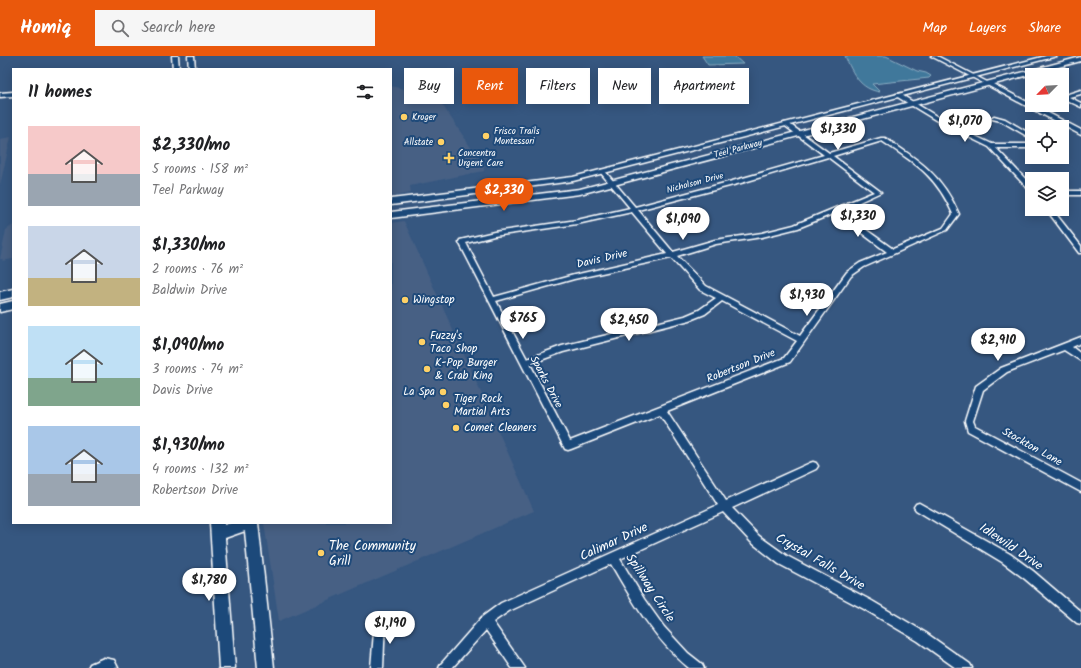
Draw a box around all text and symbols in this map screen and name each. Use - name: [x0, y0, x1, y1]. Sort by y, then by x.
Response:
- search box: [95, 10, 375, 46]
- text: Homiq: [20, 13, 71, 43]
- text: Search here: [141, 16, 215, 40]
- icon: search: [109, 17, 131, 39]
- text: Map: [923, 17, 947, 39]
- text: Layers: [969, 17, 1007, 39]
- text: Share: [1029, 17, 1061, 39]
- chip: Buy: [404, 68, 454, 104]
- chip: Rent: [462, 68, 518, 104]
- chip: Filters: [526, 68, 590, 104]
- chip: New: [598, 68, 651, 104]
- chip: Apartment: [659, 68, 749, 104]
- north arrow: [1025, 68, 1069, 112]
- map controls: [1025, 68, 1069, 216]
- text: 11 homes: [28, 79, 92, 106]
- icon: filters: [354, 81, 376, 103]
- pin: $1,070: [932, 109, 998, 143]
- place label: Kroger: [412, 110, 437, 125]
- text: $1,070: [948, 111, 982, 132]
- marker: Kroger: [399, 112, 409, 122]
- pin: $1,330: [805, 117, 871, 151]
- text: $1,330: [820, 119, 856, 140]
- button: locate: [1025, 120, 1069, 164]
- place label: Frisco Trails Montessori: [494, 124, 540, 149]
- marker: Frisco Trails Montessori: [481, 131, 491, 141]
- text: $2,330/mo: [152, 132, 230, 159]
- place label: Allstate: [404, 135, 433, 150]
- street label: Teel Parkway: [712, 135, 765, 163]
- marker: Allstate: [436, 137, 446, 147]
- icon: home: [60, 142, 108, 190]
- place label: Concentra Urgent Care: [458, 146, 503, 171]
- marker: Concentra Urgent Care: [443, 152, 455, 164]
- text: 5 rooms · 158 m²: [152, 159, 248, 180]
- street label: Nicholson Drive: [665, 168, 725, 198]
- button: layers: [1025, 172, 1069, 216]
- pin: $2,330: [471, 178, 537, 212]
- text: Teel Parkway: [152, 180, 224, 201]
- text: $2,330: [484, 180, 524, 201]
- pin: $1,330: [825, 204, 891, 238]
- text: $1,330: [840, 206, 876, 227]
- pin: $1,090: [650, 207, 716, 241]
- text: $1,090: [666, 209, 700, 230]
- text: $1,330/mo: [152, 232, 225, 259]
- icon: home: [60, 242, 108, 290]
- street label: Davis Drive: [575, 244, 629, 274]
- text: 2 rooms · 76 m²: [152, 259, 243, 280]
- text: Baldwin Drive: [152, 280, 227, 301]
- pin: $1,930: [774, 283, 840, 317]
- text: $1,930: [789, 285, 825, 306]
- place label: Wingstop: [413, 291, 455, 309]
- marker: Wingstop: [400, 295, 410, 305]
- pin: $765: [499, 306, 547, 340]
- text: $765: [509, 308, 537, 329]
- pin: $2,450: [596, 308, 662, 342]
- text: $2,450: [609, 310, 649, 331]
- place label: Fuzzy's Taco Shop: [430, 327, 478, 358]
- pin: $2,910: [965, 328, 1031, 362]
- text: $2,910: [980, 330, 1016, 351]
- text: $1,090/mo: [152, 332, 224, 359]
- marker: Fuzzy's Taco Shop: [417, 337, 427, 347]
- icon: home: [60, 342, 108, 390]
- street label: Robertson Drive: [704, 344, 778, 388]
- street label: Sparks Drive: [525, 353, 567, 411]
- place label: K-Pop Burger & Crab King: [435, 354, 498, 385]
- text: 3 rooms · 74 m²: [152, 359, 243, 380]
- marker: K-Pop Burger & Crab King: [422, 364, 432, 374]
- text: Davis Drive: [152, 380, 213, 401]
- place label: La Spa: [403, 383, 435, 401]
- marker: La Spa: [438, 387, 448, 397]
- place label: Tiger Rock Martial Arts: [454, 390, 510, 421]
- marker: Tiger Rock Martial Arts: [441, 400, 451, 410]
- place label: Comet Cleaners: [464, 419, 537, 437]
- marker: Comet Cleaners: [451, 423, 461, 433]
- street label: Stockton Lane: [998, 423, 1066, 471]
- text: $1,930/mo: [152, 432, 225, 459]
- icon: home: [60, 442, 108, 490]
- text: 4 rooms · 132 m²: [152, 459, 248, 480]
- text: Robertson Drive: [152, 480, 238, 501]
- street label: Calimar Drive: [576, 517, 652, 567]
- street label: Idlewild Drive: [975, 518, 1047, 576]
- street label: Crystal Falls Drive: [771, 528, 869, 596]
- place label: The Community Grill: [329, 536, 417, 572]
- marker: The Community Grill: [316, 548, 326, 558]
- street label: Spillway Circle: [620, 549, 680, 627]
- pin: $1,780: [176, 568, 242, 602]
- text: $1,780: [191, 570, 227, 591]
- pin: $1,190: [357, 611, 423, 645]
- text: $1,190: [374, 613, 406, 634]

